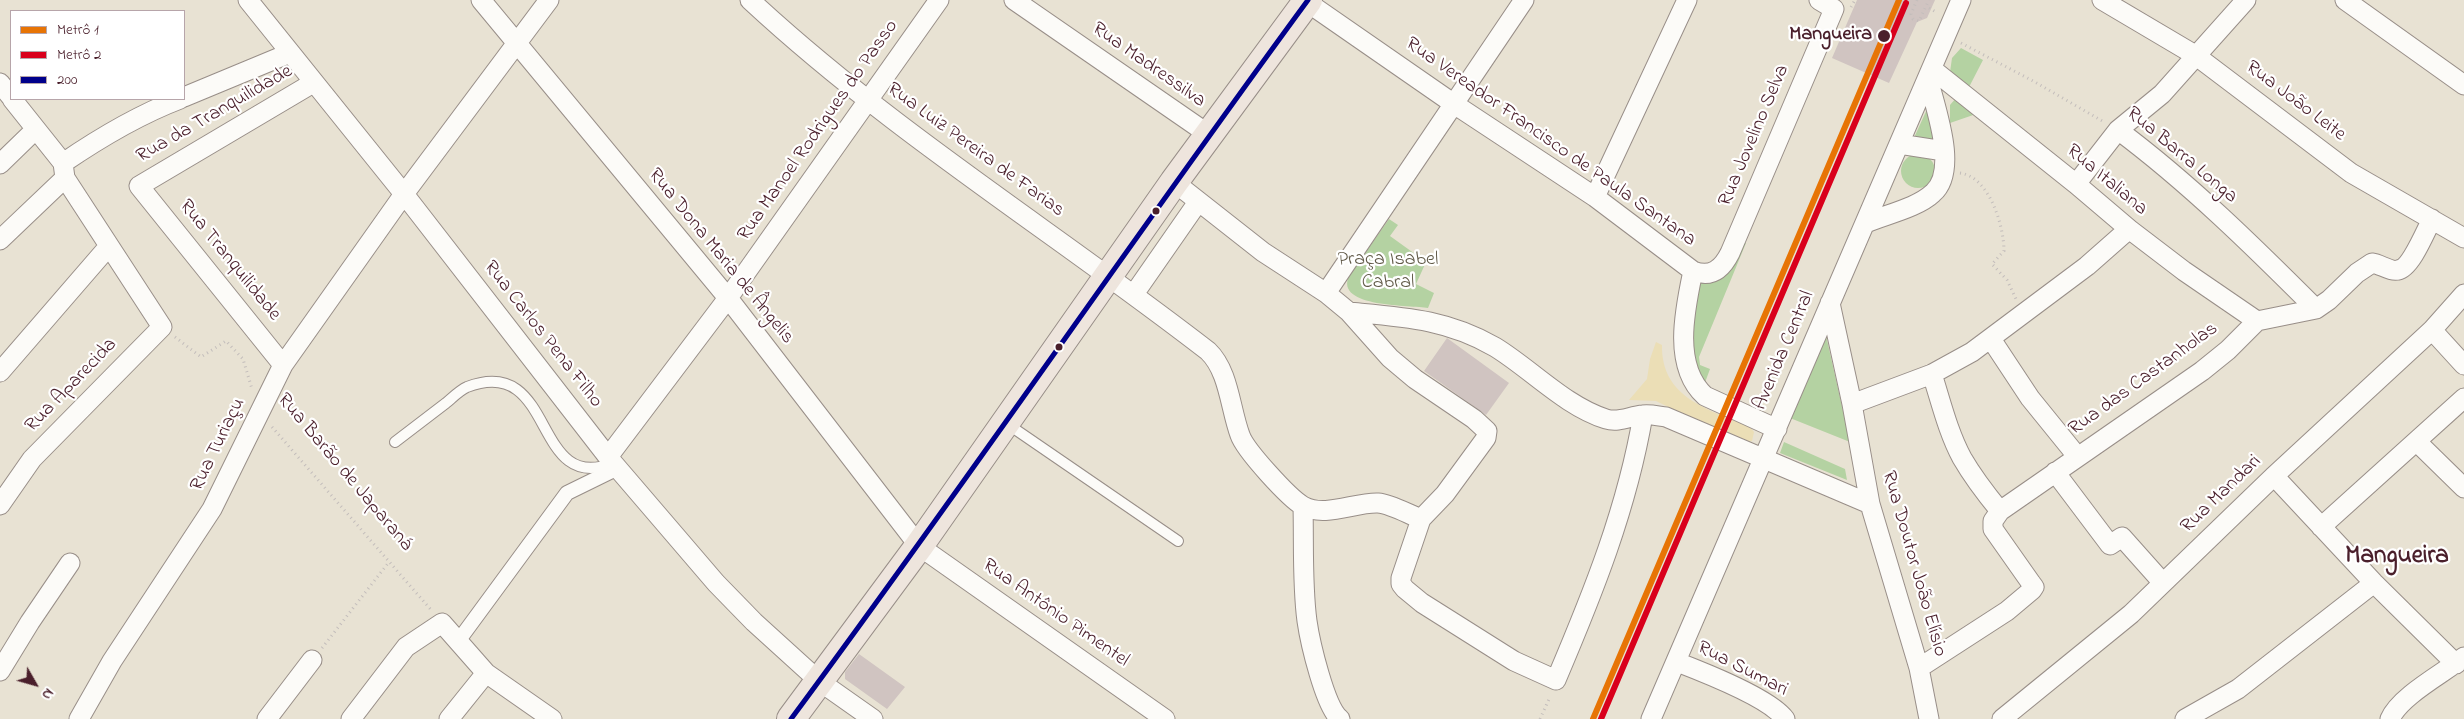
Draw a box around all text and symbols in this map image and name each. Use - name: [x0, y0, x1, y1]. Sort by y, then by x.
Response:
- legend: [10, 10, 185, 100]
- street label: Rua Manoel Rodrigues do Passo: [733, 16, 905, 246]
- street label: Rua Madressilva: [1086, 18, 1210, 114]
- text: Metrô 1: [57, 19, 99, 41]
- place label: Mangueira: [1789, 24, 1872, 48]
- marker: Mangueira: [1876, 28, 1892, 44]
- street label: Rua Vereador Francisco de Paula Santana: [1400, 33, 1700, 253]
- text: Metrô 2: [57, 44, 102, 66]
- street label: Rua João Leite: [2240, 56, 2350, 148]
- street label: Rua da Tranquilidade: [133, 61, 297, 169]
- street label: Rua Jovelino Selva: [1714, 62, 1796, 210]
- text: 200: [57, 69, 77, 91]
- street label: Rua Luiz Pereira de Farias: [881, 78, 1069, 224]
- street label: Rua Barra Longa: [2120, 102, 2242, 210]
- street label: Rua Italiana: [2060, 140, 2152, 222]
- street label: Rua Dona Maria de Ângelis: [642, 164, 798, 350]
- street label: Rua Tranquilidade: [173, 196, 285, 326]
- unlabelled marker: [1151, 206, 1161, 216]
- park label: Praça Isabel Cabral: [1338, 249, 1438, 296]
- street label: Rua Carlos Pena Filho: [477, 257, 607, 413]
- street label: Avenida Central: [1749, 288, 1821, 414]
- street label: Rua das Castanholas: [2065, 318, 2223, 442]
- street label: Rua Aparecida: [21, 334, 123, 438]
- unlabelled marker: [1054, 342, 1064, 352]
- street label: Rua Barão de Japaraná: [271, 389, 417, 557]
- street label: Rua Turiaçu: [186, 394, 252, 496]
- street label: Rua Mandari: [2177, 451, 2267, 539]
- street label: Rua Doutor João Elísio: [1875, 468, 1951, 660]
- district label: Mangueira: [2345, 543, 2449, 573]
- street label: Rua Antônio Pimentel: [977, 554, 1133, 674]
- street label: Rua Sumari: [1693, 637, 1791, 703]
- north arrow: [10, 659, 60, 709]
- text: N: [36, 683, 58, 704]

